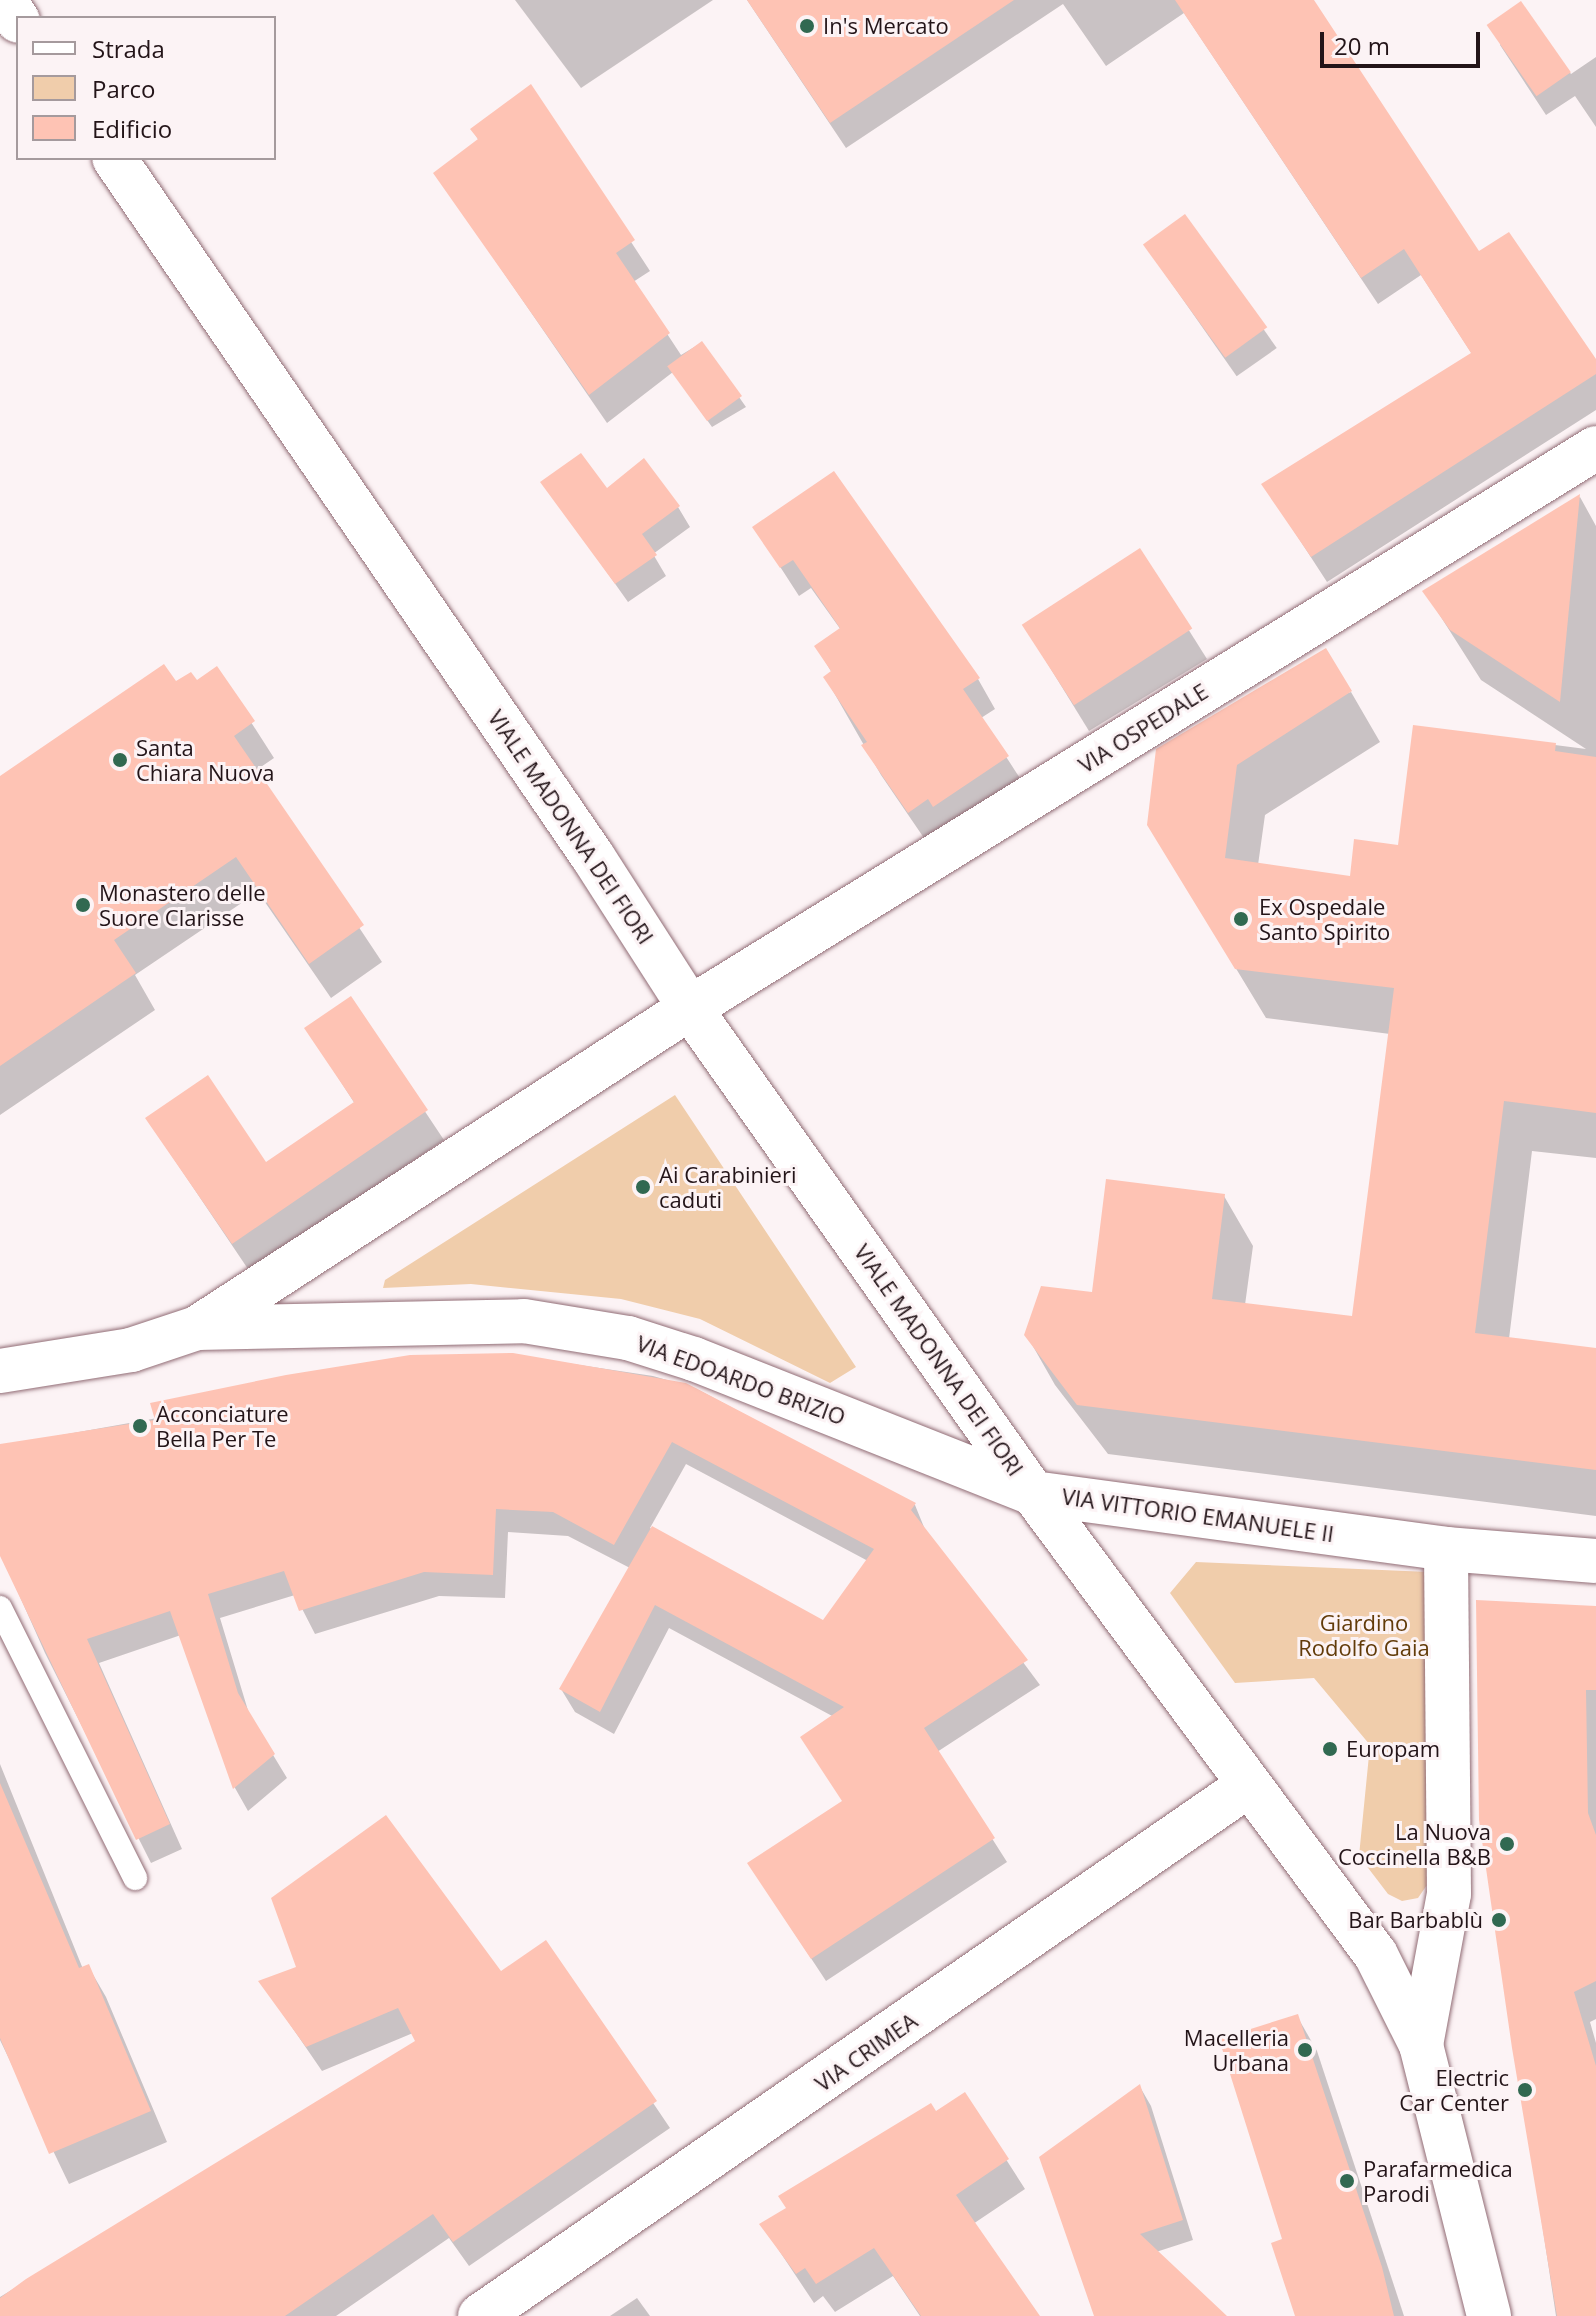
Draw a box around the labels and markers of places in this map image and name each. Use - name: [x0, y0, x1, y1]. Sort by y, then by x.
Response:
- place label: In's Mercato: [823, 13, 949, 39]
- marker: In's Mercato: [798, 17, 816, 35]
- place label: Santa Chiara Nuova: [136, 734, 275, 786]
- marker: Santa Chiara Nuova: [111, 751, 129, 769]
- place label: Monastero delle Suore Clarisse: [99, 879, 266, 930]
- place label: Ex Ospedale Santo Spirito: [1259, 893, 1390, 944]
- marker: Monastero delle Suore Clarisse: [74, 896, 92, 914]
- marker: Ex Ospedale Santo Spirito: [1230, 908, 1252, 930]
- place label: Ai Carabinieri caduti: [659, 1161, 796, 1212]
- marker: Ai Carabinieri caduti: [634, 1178, 652, 1196]
- place label: Acconciature Bella Per Te: [156, 1400, 289, 1452]
- marker: Acconciature Bella Per Te: [131, 1417, 149, 1435]
- place label: Europam: [1346, 1736, 1440, 1762]
- marker: Europam: [1321, 1740, 1339, 1758]
- place label: La Nuova Coccinella B&B: [1338, 1818, 1491, 1870]
- marker: La Nuova Coccinella B&B: [1498, 1835, 1516, 1853]
- place label: Bar Barbablù: [1348, 1907, 1483, 1933]
- marker: Bar Barbablù: [1490, 1911, 1508, 1929]
- place label: Macelleria Urbana: [1184, 2024, 1289, 2076]
- marker: Macelleria Urbana: [1296, 2041, 1314, 2059]
- place label: Electric Car Center: [1399, 2064, 1509, 2116]
- marker: Electric Car Center: [1516, 2081, 1534, 2099]
- place label: Parafarmedica Parodi: [1363, 2155, 1513, 2206]
- marker: Parafarmedica Parodi: [1338, 2172, 1356, 2190]

